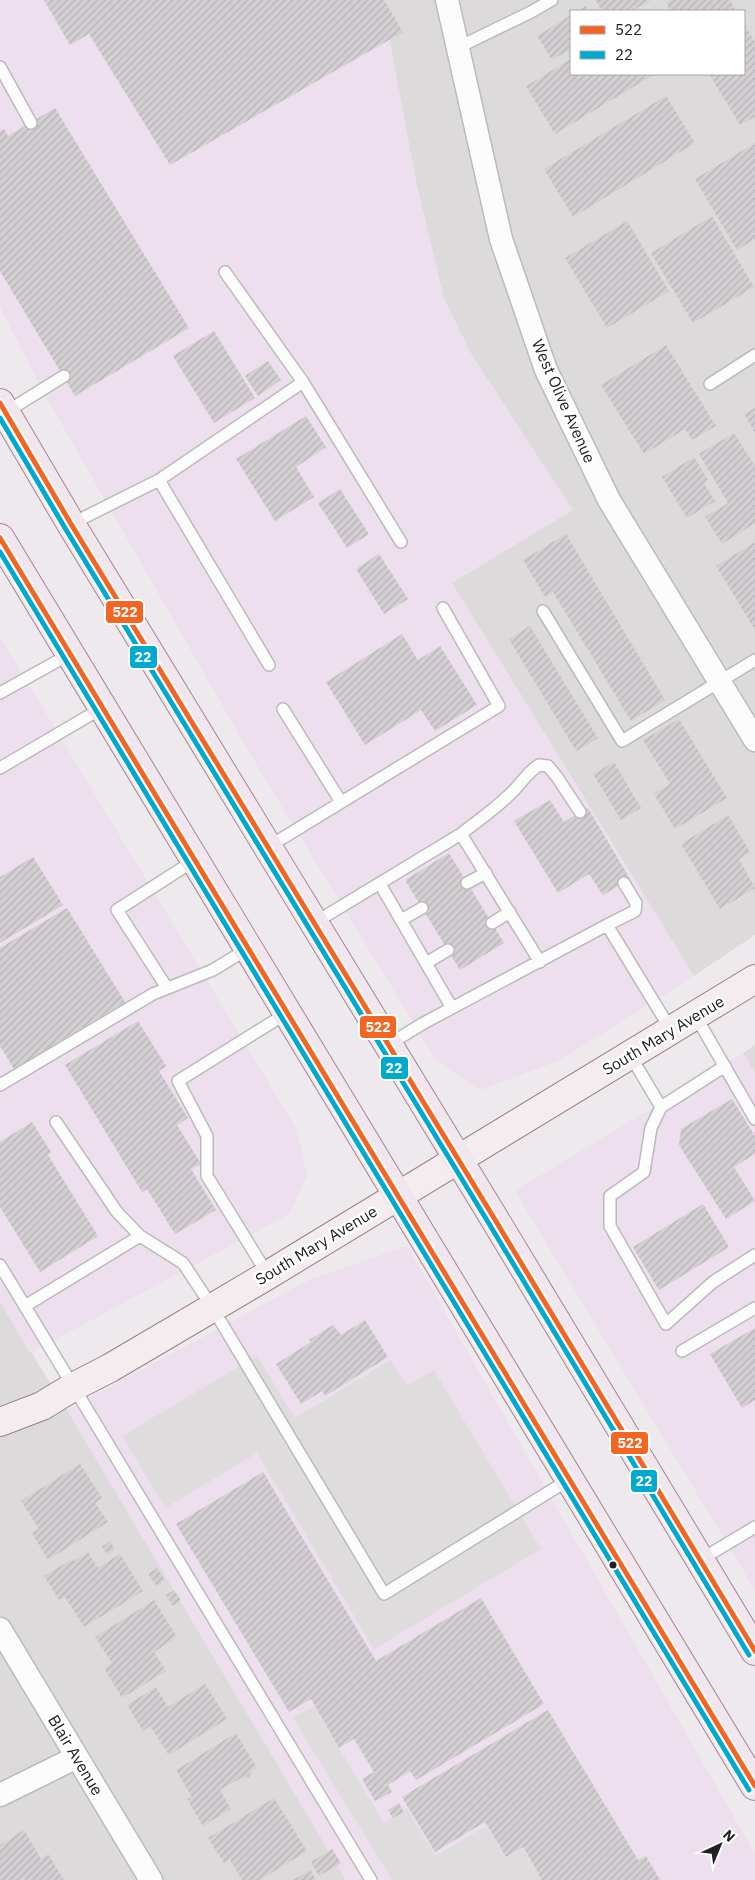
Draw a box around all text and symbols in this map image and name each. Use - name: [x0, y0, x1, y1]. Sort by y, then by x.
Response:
- legend: [570, 10, 745, 75]
- text: 522: [615, 20, 642, 39]
- text: 22: [615, 45, 633, 64]
- street label: West Olive Avenue: [528, 336, 600, 466]
- line badge: 522: [105, 600, 144, 624]
- text: 522: [112, 603, 138, 621]
- line badge: 22: [129, 645, 158, 669]
- text: 22: [135, 648, 151, 666]
- street label: South Mary Avenue: [598, 991, 728, 1079]
- line badge: 522: [359, 1015, 397, 1039]
- text: 522: [365, 1018, 391, 1036]
- line badge: 22: [380, 1056, 409, 1080]
- text: 22: [386, 1059, 402, 1077]
- street label: South Mary Avenue: [251, 1201, 381, 1289]
- line badge: 522: [610, 1431, 649, 1455]
- text: 522: [617, 1434, 643, 1452]
- line badge: 22: [630, 1469, 658, 1493]
- text: 22: [636, 1472, 652, 1490]
- unlabelled marker: [608, 1560, 618, 1570]
- street label: Blair Avenue: [44, 1711, 108, 1799]
- north arrow: [695, 1820, 745, 1870]
- text: N: [719, 1826, 739, 1846]

